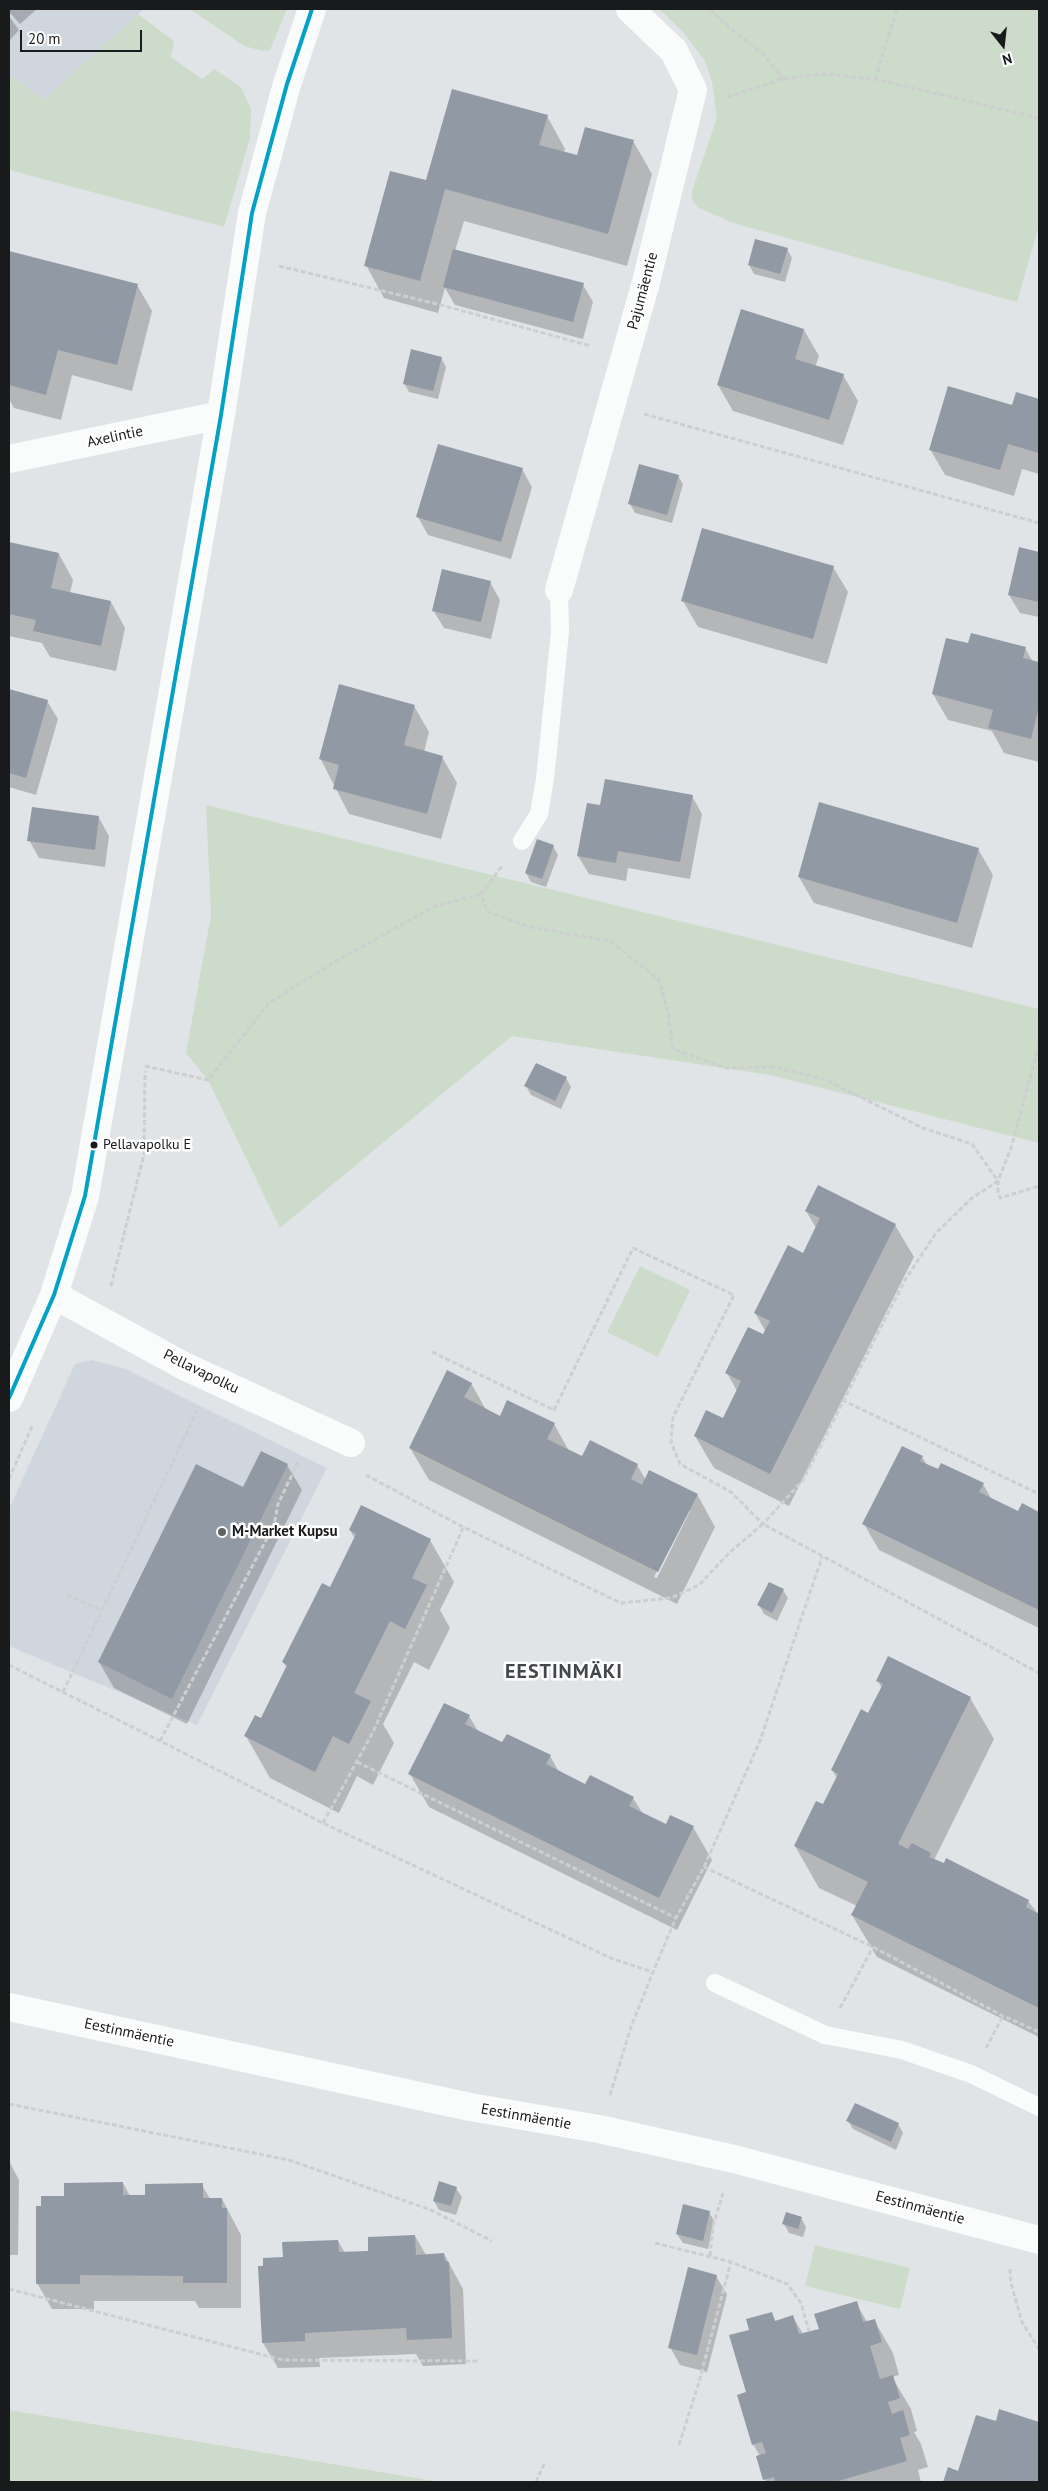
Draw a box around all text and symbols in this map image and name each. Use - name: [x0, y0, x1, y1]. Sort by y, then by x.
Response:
- scale bar: [22, 20, 145, 52]
- north arrow: [978, 20, 1028, 70]
- text: 20 m: [28, 29, 61, 48]
- text: N: [1000, 49, 1014, 69]
- street label: Pajumäentie: [624, 250, 662, 332]
- street label: Axelintie: [85, 422, 145, 452]
- place label: Pellavapolku E: [103, 1137, 191, 1153]
- marker: Pellavapolku E: [89, 1140, 99, 1150]
- street label: Pellavapolku: [160, 1346, 242, 1398]
- place label: M-Market Kupsu: [232, 1523, 338, 1541]
- marker: M-Market Kupsu: [216, 1526, 228, 1538]
- district label: EESTINMÄKI: [504, 1660, 624, 1684]
- street label: Eestinmäentie: [82, 2015, 176, 2051]
- street label: Eestinmäentie: [479, 2100, 573, 2134]
- street label: Eestinmäentie: [874, 2187, 966, 2229]

